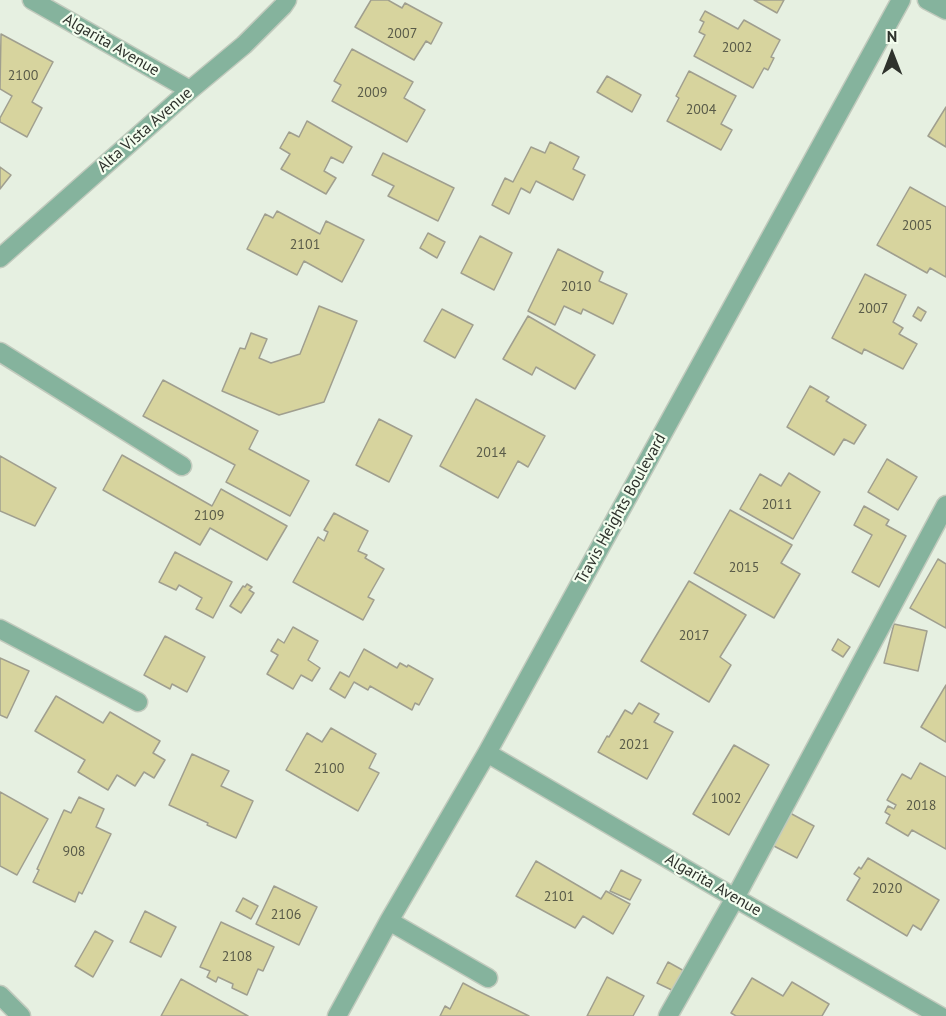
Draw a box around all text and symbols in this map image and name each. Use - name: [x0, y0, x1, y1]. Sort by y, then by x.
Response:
- street label: Algarita Avenue: [59, 10, 163, 80]
- north arrow: [862, 24, 922, 84]
- house number: 2007: [387, 26, 417, 42]
- text: N: [887, 26, 897, 46]
- house number: 2002: [722, 40, 752, 56]
- house number: 2100: [8, 68, 38, 84]
- street label: Alta Vista Avenue: [94, 84, 196, 176]
- house number: 2009: [357, 85, 387, 101]
- house number: 2004: [686, 102, 716, 118]
- house number: 2005: [902, 218, 932, 234]
- house number: 2101: [290, 237, 320, 253]
- house number: 2010: [561, 279, 591, 295]
- house number: 2007: [858, 301, 888, 317]
- street label: Travis Heights Boulevard: [572, 430, 670, 588]
- house number: 2014: [476, 445, 506, 461]
- house number: 2011: [762, 497, 792, 513]
- house number: 2109: [194, 508, 224, 524]
- house number: 2015: [729, 560, 759, 576]
- house number: 2017: [679, 628, 709, 644]
- house number: 2021: [619, 737, 649, 753]
- house number: 2100: [314, 761, 344, 777]
- house number: 1002: [711, 791, 741, 807]
- house number: 2018: [906, 798, 936, 814]
- house number: 908: [63, 844, 85, 860]
- street label: Algarita Avenue: [661, 850, 765, 920]
- house number: 2020: [872, 881, 902, 897]
- house number: 2101: [544, 889, 574, 905]
- house number: 2106: [271, 907, 301, 923]
- house number: 2108: [222, 949, 252, 965]

